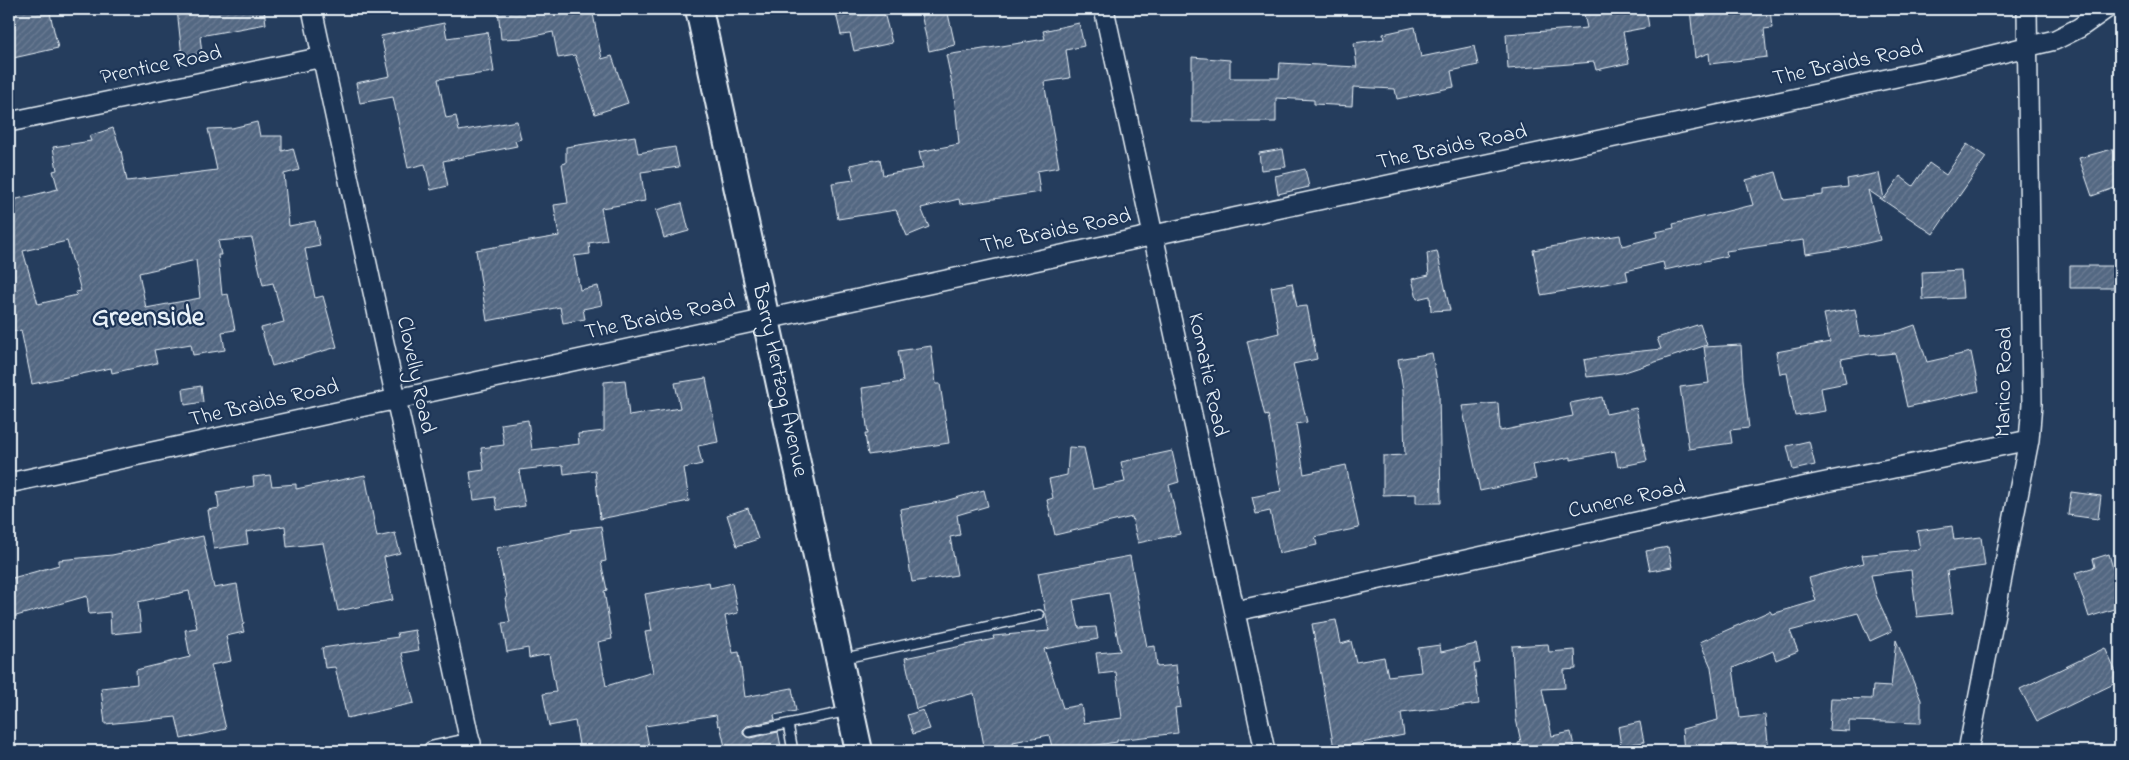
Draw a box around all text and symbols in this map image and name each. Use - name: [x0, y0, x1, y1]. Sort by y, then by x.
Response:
- street label: The Braids Road: [1770, 32, 1926, 96]
- street label: Prentice Road: [97, 38, 225, 94]
- street label: The Braids Road: [1374, 116, 1530, 180]
- street label: The Braids Road: [978, 200, 1134, 264]
- street label: Barry Hertzog Avenue: [742, 280, 816, 480]
- street label: The Braids Road: [582, 286, 738, 350]
- district label: Greenside: [92, 298, 206, 339]
- street label: Komatie Road: [1178, 310, 1236, 440]
- street label: Clovelly Road: [386, 313, 443, 437]
- street label: Marico Road: [1988, 326, 2022, 438]
- street label: The Braids Road: [186, 371, 342, 437]
- street label: Cunene Road: [1565, 472, 1689, 528]

